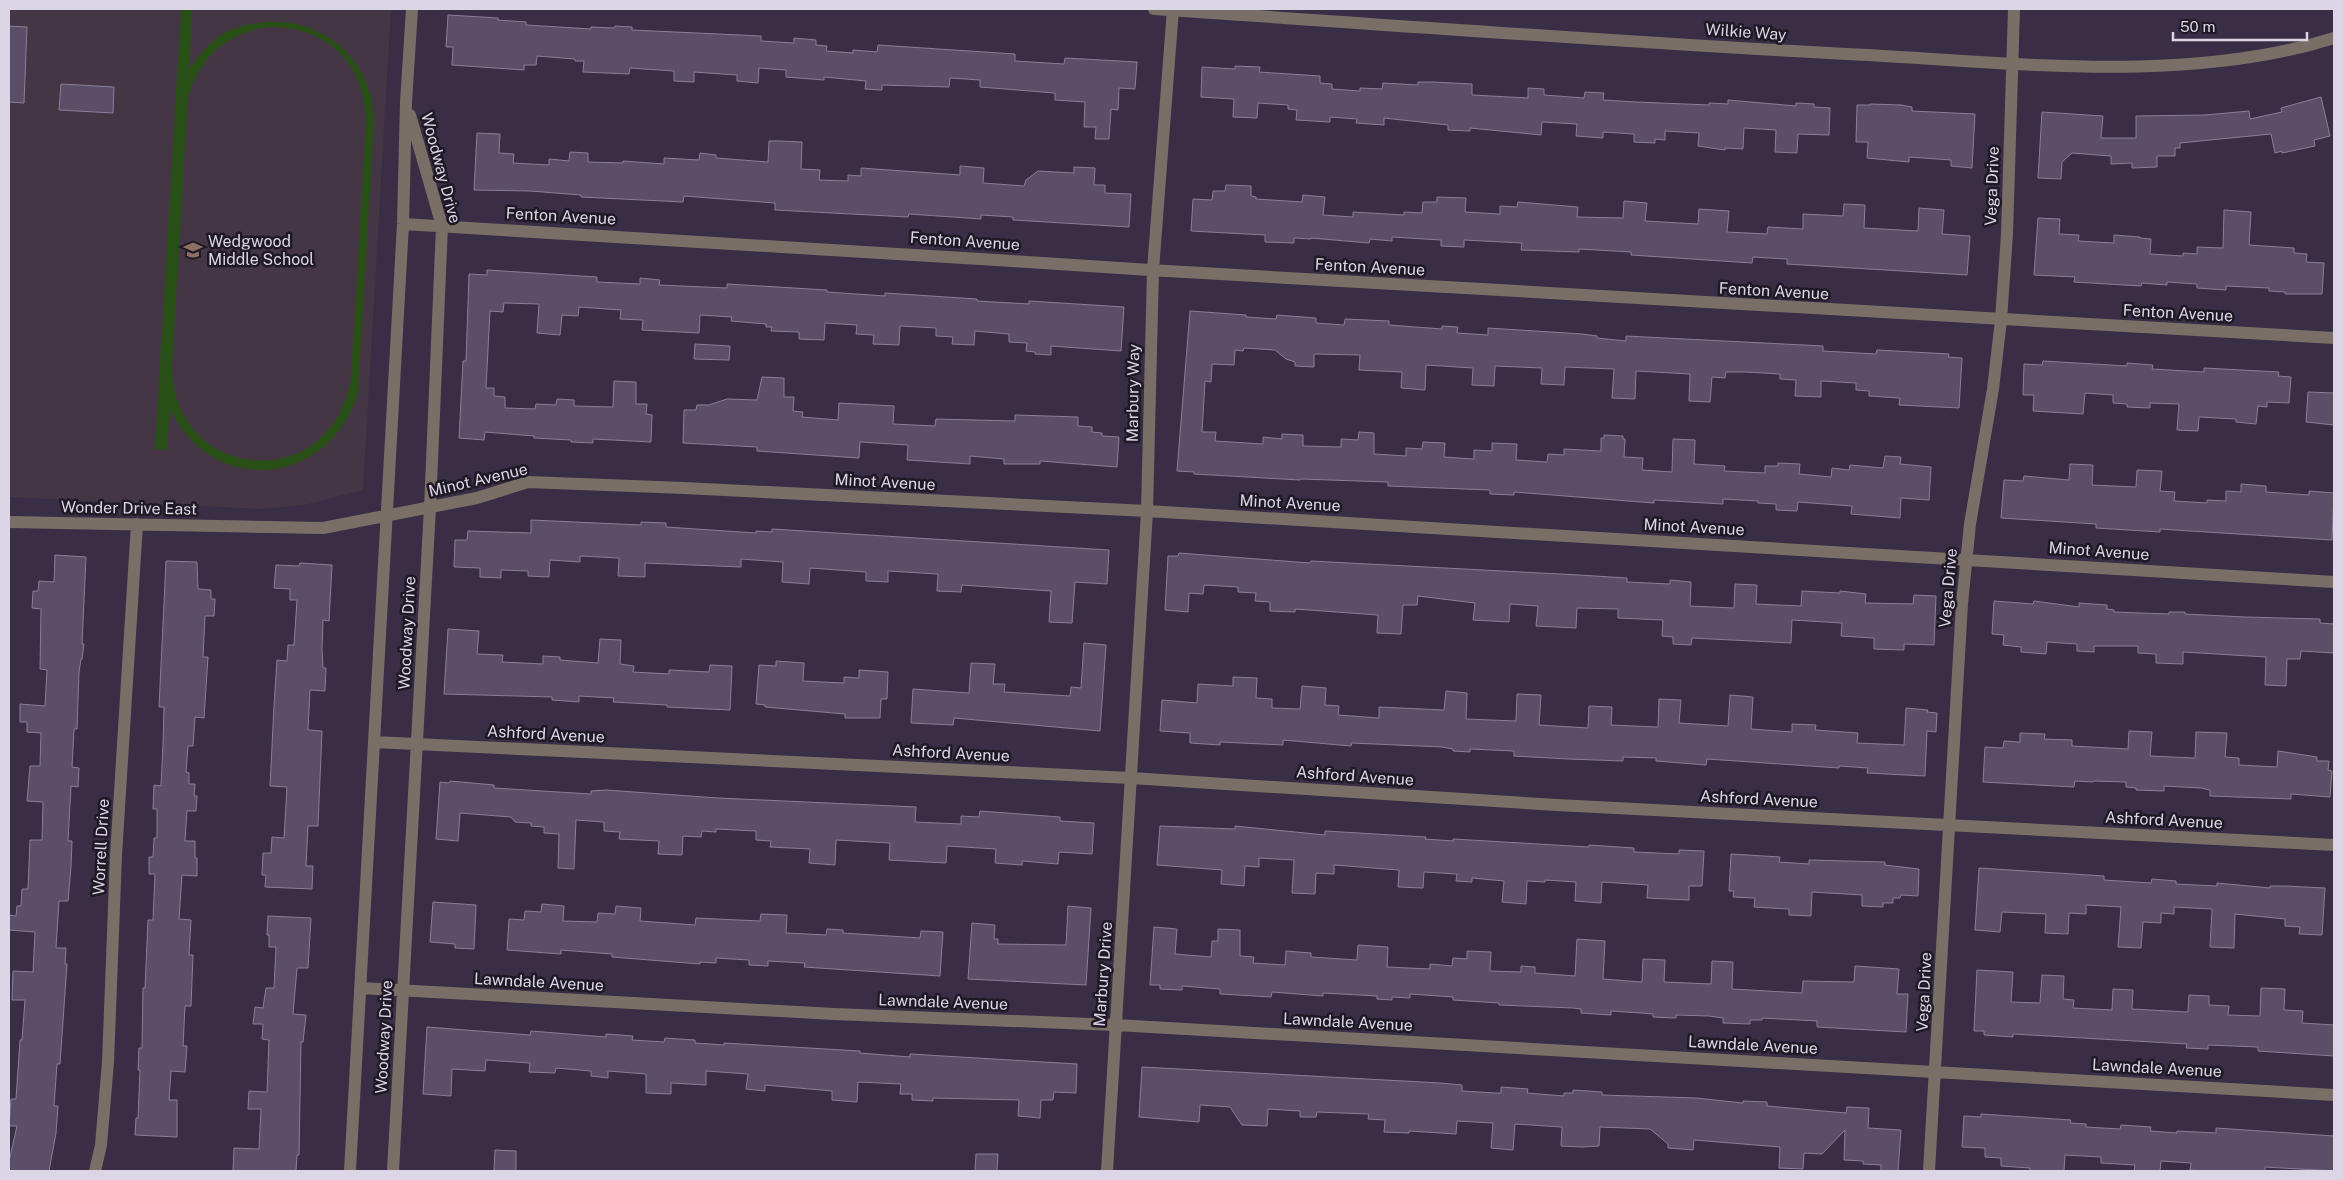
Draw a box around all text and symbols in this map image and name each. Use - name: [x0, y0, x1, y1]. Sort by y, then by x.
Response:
- scale bar: [2173, 10, 2307, 42]
- text: 50 m: [2180, 18, 2215, 35]
- street label: Wilkie Way: [1705, 20, 1788, 44]
- street label: Woodway Drive: [417, 111, 465, 225]
- street label: Vega Drive: [1981, 146, 2003, 226]
- street label: Fenton Avenue: [505, 204, 617, 228]
- street label: Fenton Avenue: [909, 228, 1021, 254]
- place label: Wedgwood Middle School: [208, 232, 314, 269]
- school or university icon: Wedgwood Middle School: [182, 239, 204, 261]
- street label: Fenton Avenue: [1314, 255, 1426, 279]
- street label: Fenton Avenue: [1718, 279, 1830, 303]
- street label: Fenton Avenue: [2122, 301, 2234, 325]
- street label: Marbury Way: [1123, 343, 1143, 442]
- street label: Minot Avenue: [427, 459, 529, 501]
- street label: Minot Avenue: [834, 470, 936, 494]
- street label: Minot Avenue: [1239, 491, 1341, 515]
- street label: Wonder Drive East: [61, 497, 197, 519]
- street label: Minot Avenue: [1643, 515, 1745, 539]
- street label: Minot Avenue: [2048, 538, 2150, 564]
- street label: Vega Drive: [1935, 547, 1961, 629]
- street label: Woodway Drive: [395, 576, 419, 690]
- street label: Ashford Avenue: [487, 721, 605, 747]
- street label: Ashford Avenue: [892, 740, 1010, 766]
- street label: Ashford Avenue: [1295, 762, 1415, 790]
- street label: Ashford Avenue: [1700, 786, 1818, 812]
- street label: Worrell Drive: [89, 798, 113, 896]
- street label: Ashford Avenue: [2105, 807, 2223, 833]
- street label: Marbury Drive: [1090, 921, 1116, 1027]
- street label: Vega Drive: [1912, 952, 1936, 1032]
- street label: Lawndale Avenue: [474, 969, 604, 995]
- street label: Woodway Drive: [372, 980, 396, 1094]
- street label: Lawndale Avenue: [878, 990, 1008, 1014]
- street label: Lawndale Avenue: [1283, 1009, 1413, 1035]
- street label: Lawndale Avenue: [1688, 1032, 1818, 1058]
- street label: Lawndale Avenue: [2092, 1055, 2222, 1081]

